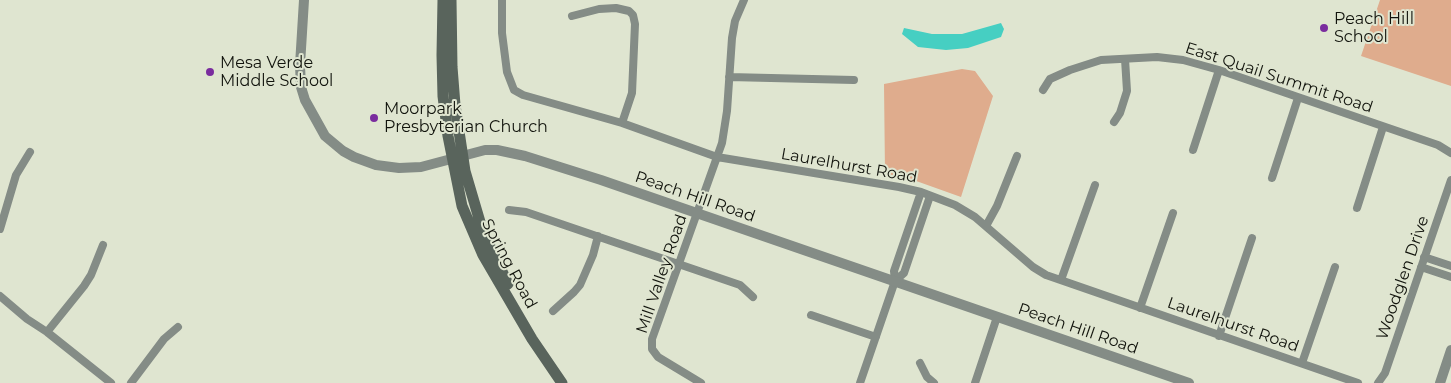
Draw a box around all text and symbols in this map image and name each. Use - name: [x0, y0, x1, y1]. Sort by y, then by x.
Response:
- place label: Peach Hill School: [1334, 9, 1414, 47]
- marker: Peach Hill School: [1318, 22, 1330, 34]
- street label: East Quail Summit Road: [1183, 39, 1375, 117]
- place label: Mesa Verde Middle School: [220, 53, 333, 91]
- marker: Mesa Verde Middle School: [204, 66, 216, 78]
- place label: Moorpark Presbyterian Church: [384, 99, 548, 137]
- marker: Moorpark Presbyterian Church: [368, 112, 380, 124]
- street label: Laurelhurst Road: [779, 145, 919, 187]
- street label: Peach Hill Road: [632, 167, 758, 227]
- street label: Mill Valley Road: [633, 212, 691, 336]
- street label: Woodglen Drive: [1373, 214, 1433, 342]
- street label: Spring Road: [477, 216, 541, 312]
- street label: Laurelhurst Road: [1165, 293, 1301, 357]
- street label: Peach Hill Road: [1015, 299, 1141, 359]

